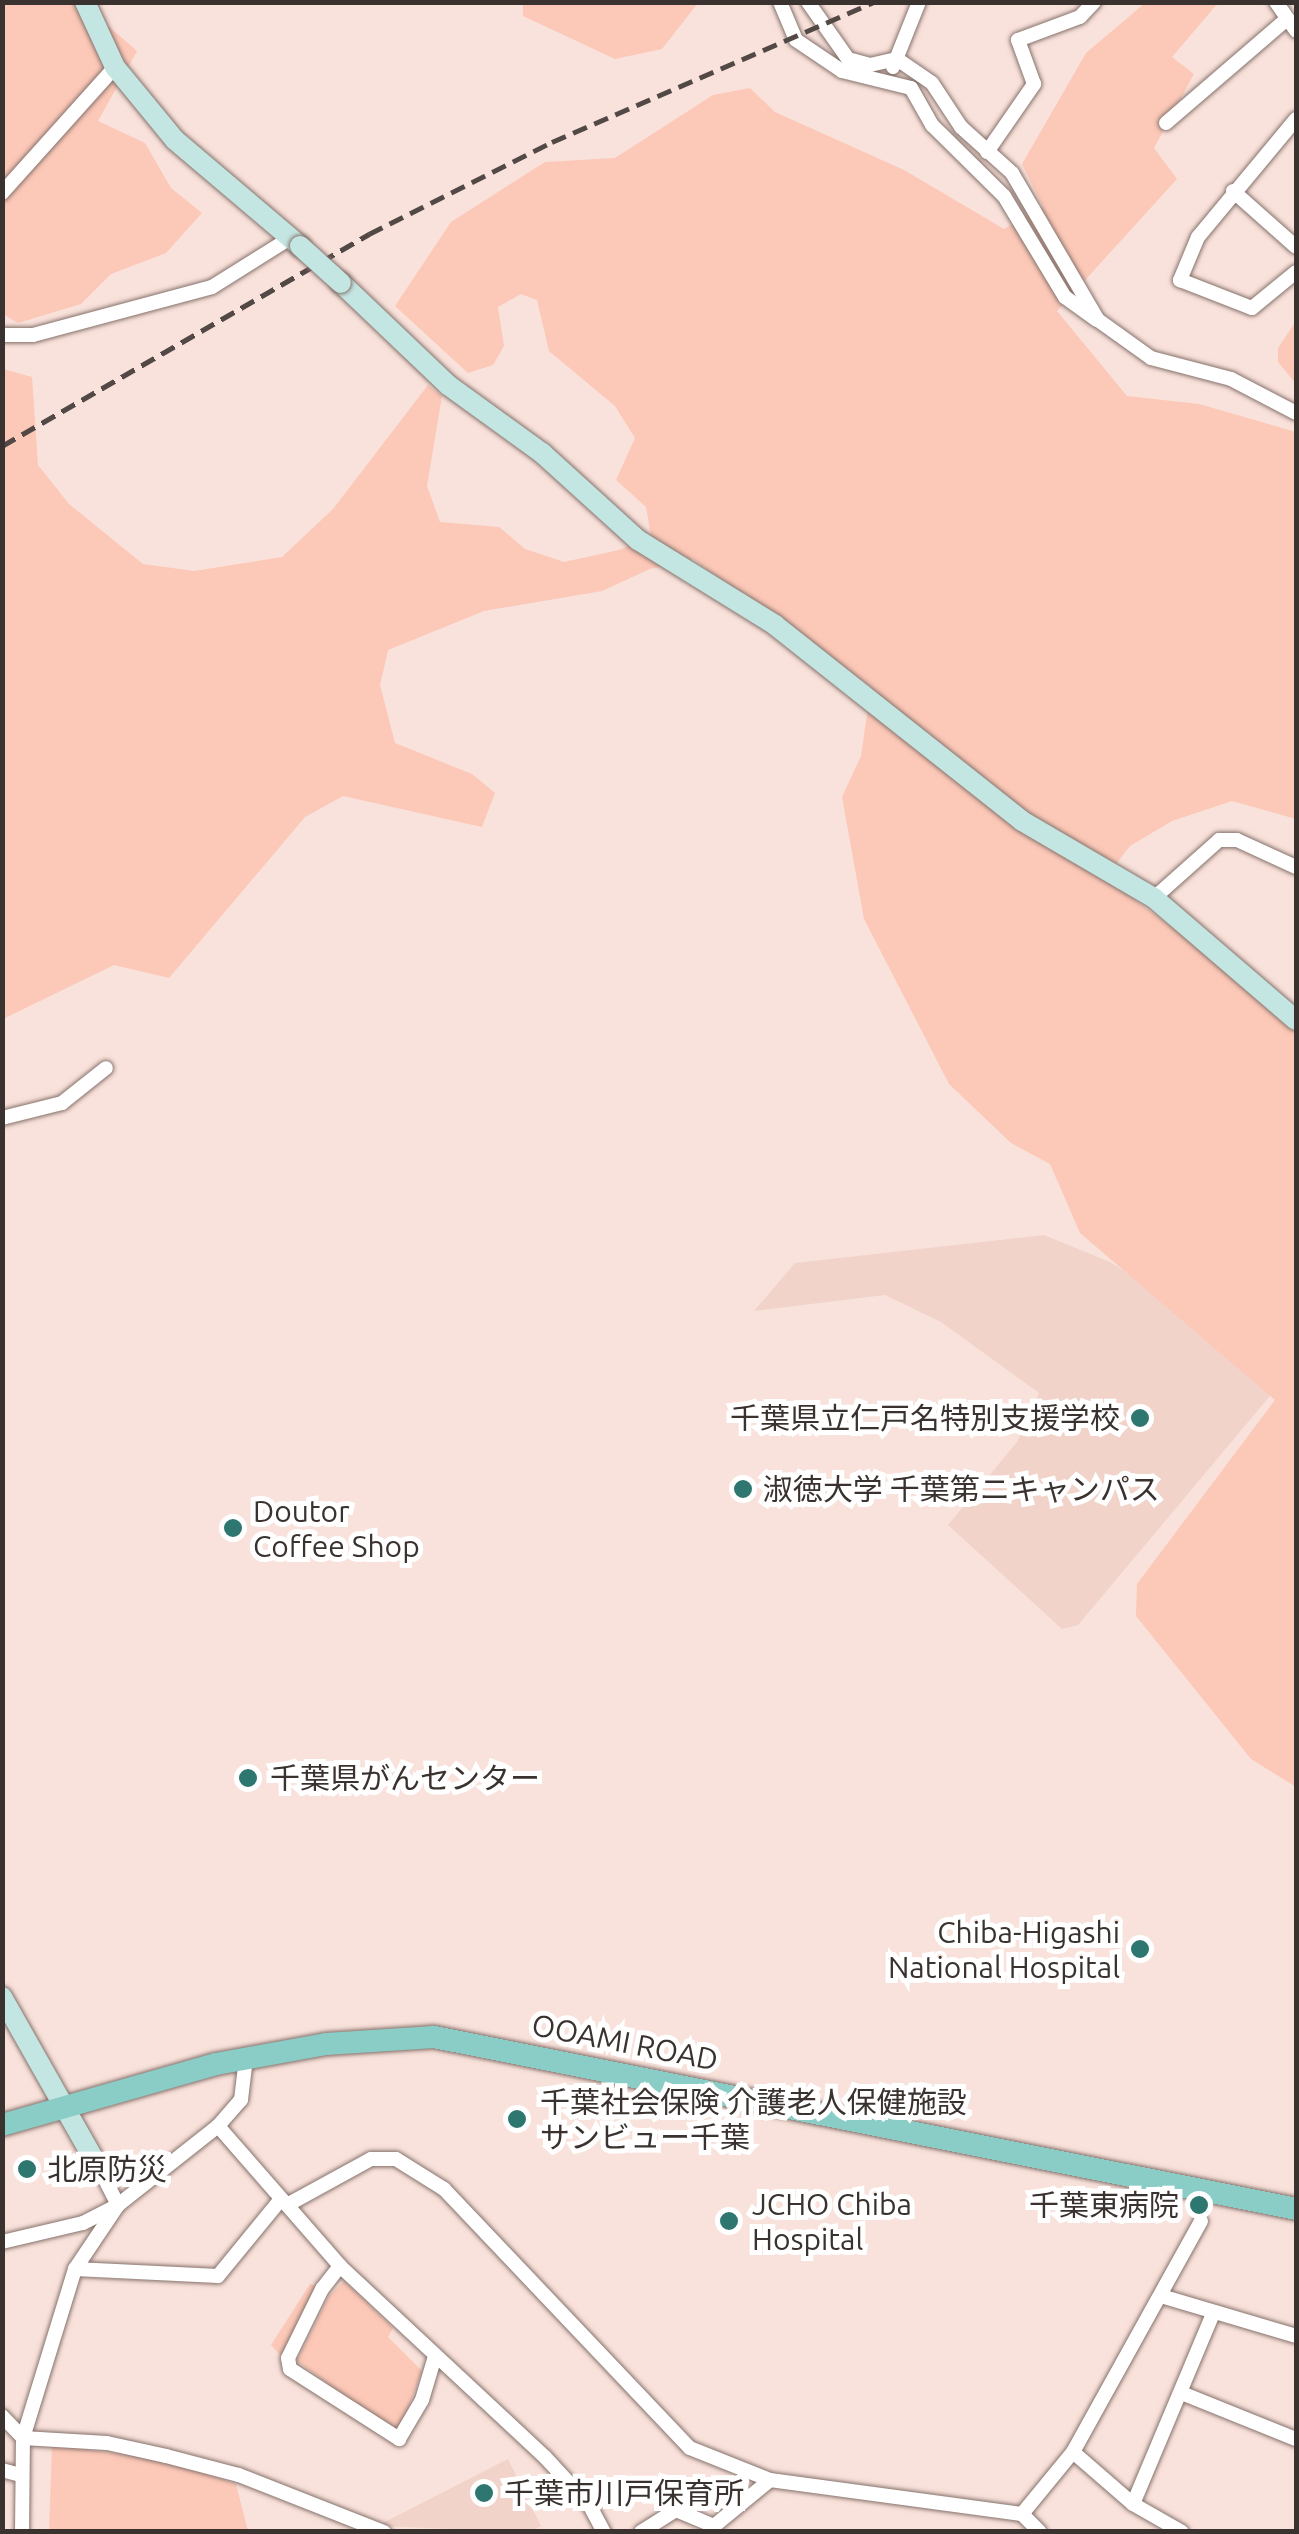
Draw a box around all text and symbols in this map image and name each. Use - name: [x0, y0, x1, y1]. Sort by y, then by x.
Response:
- place label: 千葉県立仁戸名特別支援学校: [730, 1400, 1120, 1436]
- marker: 千葉県立仁戸名特別支援学校: [1129, 1407, 1151, 1429]
- place label: 淑徳大学 千葉第ニキャンパス: [763, 1471, 1160, 1507]
- marker: 淑徳大学 千葉第ニキャンパス: [732, 1478, 754, 1500]
- place label: Doutor Coffee Shop: [253, 1493, 420, 1564]
- marker: Doutor Coffee Shop: [222, 1517, 244, 1539]
- place label: 千葉県がんセンター: [270, 1760, 540, 1796]
- marker: 千葉県がんセンター: [235, 1765, 261, 1791]
- place label: Chiba-Higashi National Hospital: [888, 1914, 1120, 1984]
- marker: Chiba-Higashi National Hospital: [1129, 1938, 1151, 1960]
- street label: OOAMI ROAD: [529, 2006, 721, 2078]
- place label: 千葉社会保険 介護老人保健施設 サンビュー千葉: [540, 2084, 967, 2154]
- marker: 千葉社会保険 介護老人保健施設 サンビュー千葉: [504, 2106, 530, 2132]
- place label: 北原防災: [47, 2151, 167, 2187]
- marker: 北原防災: [16, 2158, 38, 2180]
- place label: JCHO Chiba Hospital: [752, 2186, 912, 2256]
- place label: 千葉東病院: [1029, 2187, 1179, 2223]
- marker: 千葉東病院: [1188, 2194, 1210, 2216]
- marker: JCHO Chiba Hospital: [716, 2208, 742, 2234]
- place label: 千葉市川戸保育所: [504, 2475, 744, 2511]
- marker: 千葉市川戸保育所: [473, 2482, 495, 2504]

